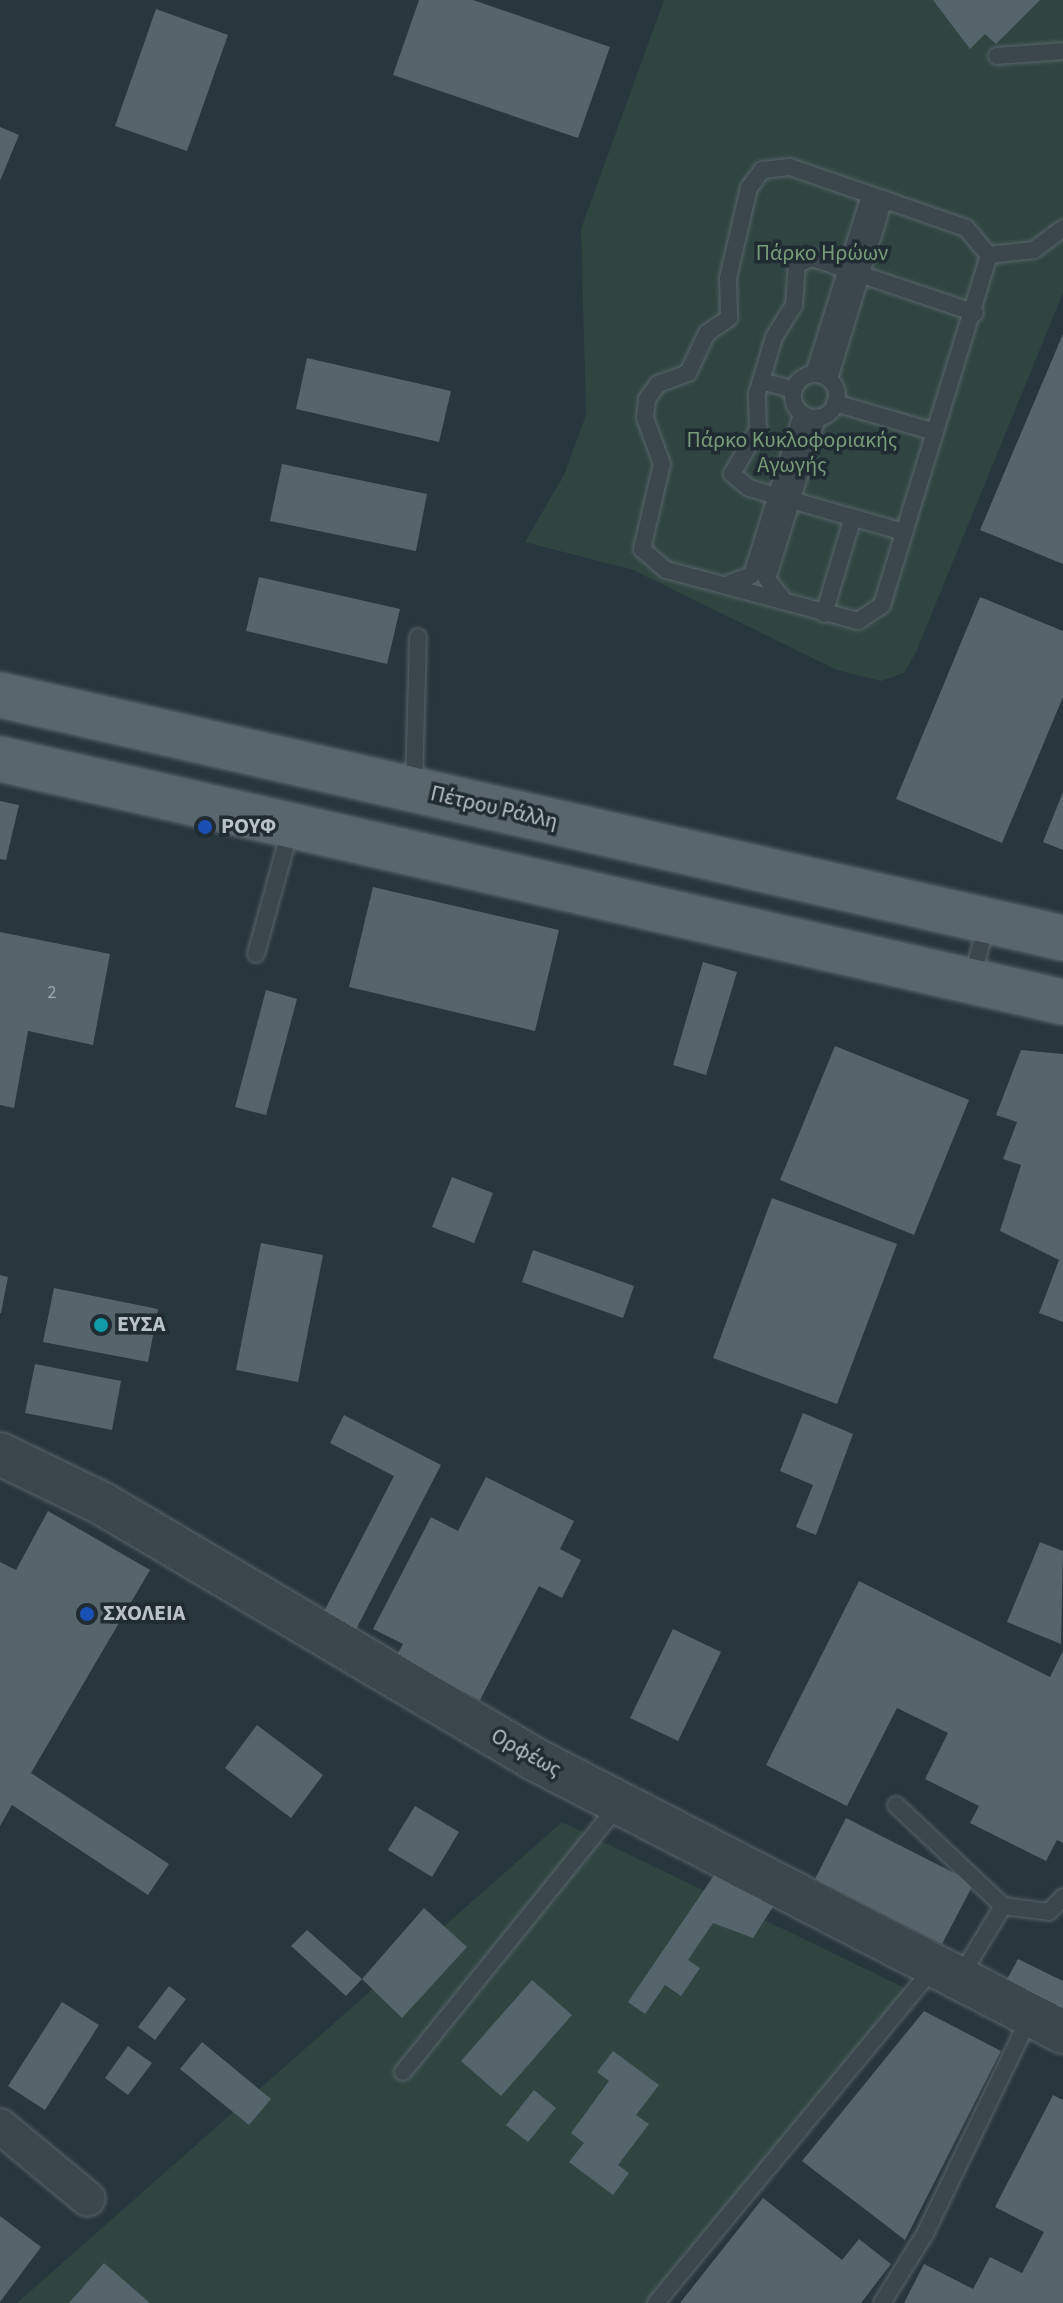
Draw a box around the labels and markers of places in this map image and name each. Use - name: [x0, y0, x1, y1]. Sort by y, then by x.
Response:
- place label: ΡΟΥΦ: [221, 814, 277, 840]
- marker: ΡΟΥΦ: [196, 818, 214, 836]
- place label: ΕΥΣΑ: [117, 1312, 165, 1338]
- marker: ΕΥΣΑ: [92, 1316, 110, 1334]
- place label: ΣΧΟΛΕΙΑ: [103, 1601, 185, 1627]
- marker: ΣΧΟΛΕΙΑ: [78, 1605, 96, 1623]

